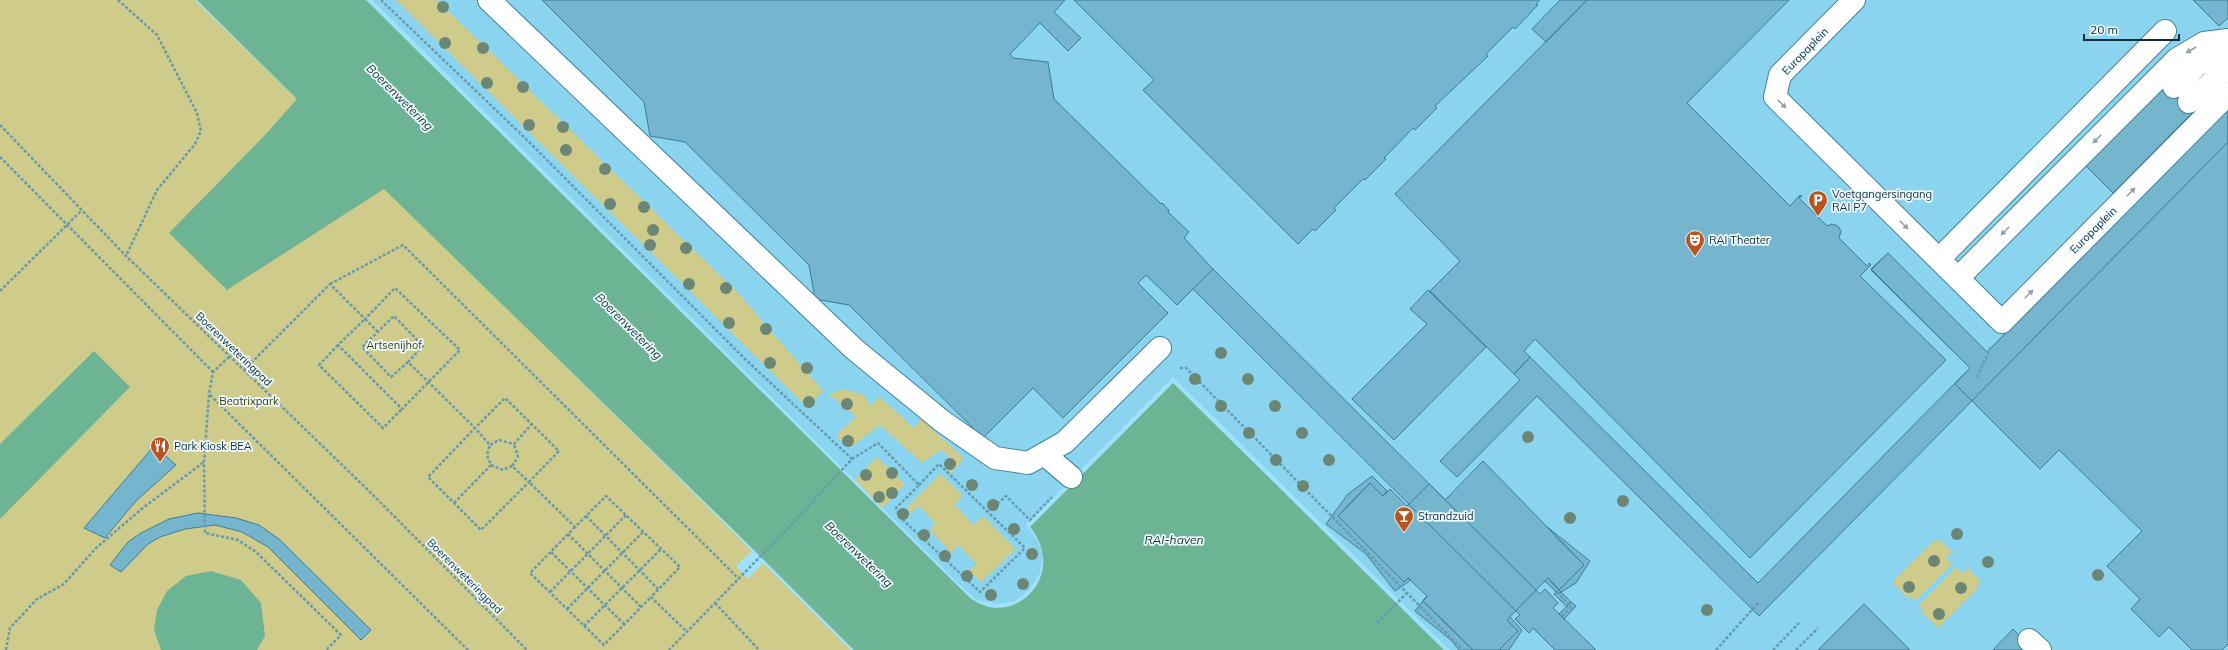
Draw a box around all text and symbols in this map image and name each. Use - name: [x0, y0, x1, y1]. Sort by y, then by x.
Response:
- scale bar: [2084, 16, 2179, 42]
- text: 20 m: [2090, 22, 2118, 37]
- street label: Europaplein: [1779, 24, 1831, 78]
- one-way arrow: [2185, 46, 2197, 53]
- water label: Boerenwetering: [363, 60, 437, 134]
- one-way arrow: [1777, 99, 1787, 109]
- one-way arrow: [2092, 134, 2102, 144]
- place label: Voetgangersingang RAI P7: [1832, 187, 1932, 214]
- one-way arrow: [2126, 187, 2136, 197]
- parking icon: Voetgangersingang RAI P7: [1807, 189, 1829, 217]
- street label: Europaplein: [2067, 204, 2119, 256]
- one-way arrow: [1899, 220, 1909, 230]
- one-way arrow: [2000, 226, 2010, 236]
- theatre icon: RAI Theater: [1684, 229, 1706, 257]
- place label: RAI Theater: [1709, 233, 1770, 247]
- water label: Boerenwetering: [592, 289, 666, 363]
- one-way arrow: [2024, 289, 2034, 299]
- street label: Boerenweteringpad: [193, 309, 275, 389]
- park label: Artsenijhof: [366, 338, 422, 352]
- park label: Beatrixpark: [219, 394, 279, 408]
- restaurant icon: Park Kiosk BEA: [149, 435, 171, 463]
- place label: Park Kiosk BEA: [174, 439, 252, 453]
- bar icon: Strandzuid: [1393, 505, 1415, 533]
- place label: Strandzuid: [1418, 509, 1474, 523]
- water label: Boerenwetering: [822, 518, 896, 590]
- water label: RAI-haven: [1144, 532, 1204, 547]
- street label: Boerenweteringpad: [424, 535, 506, 617]

